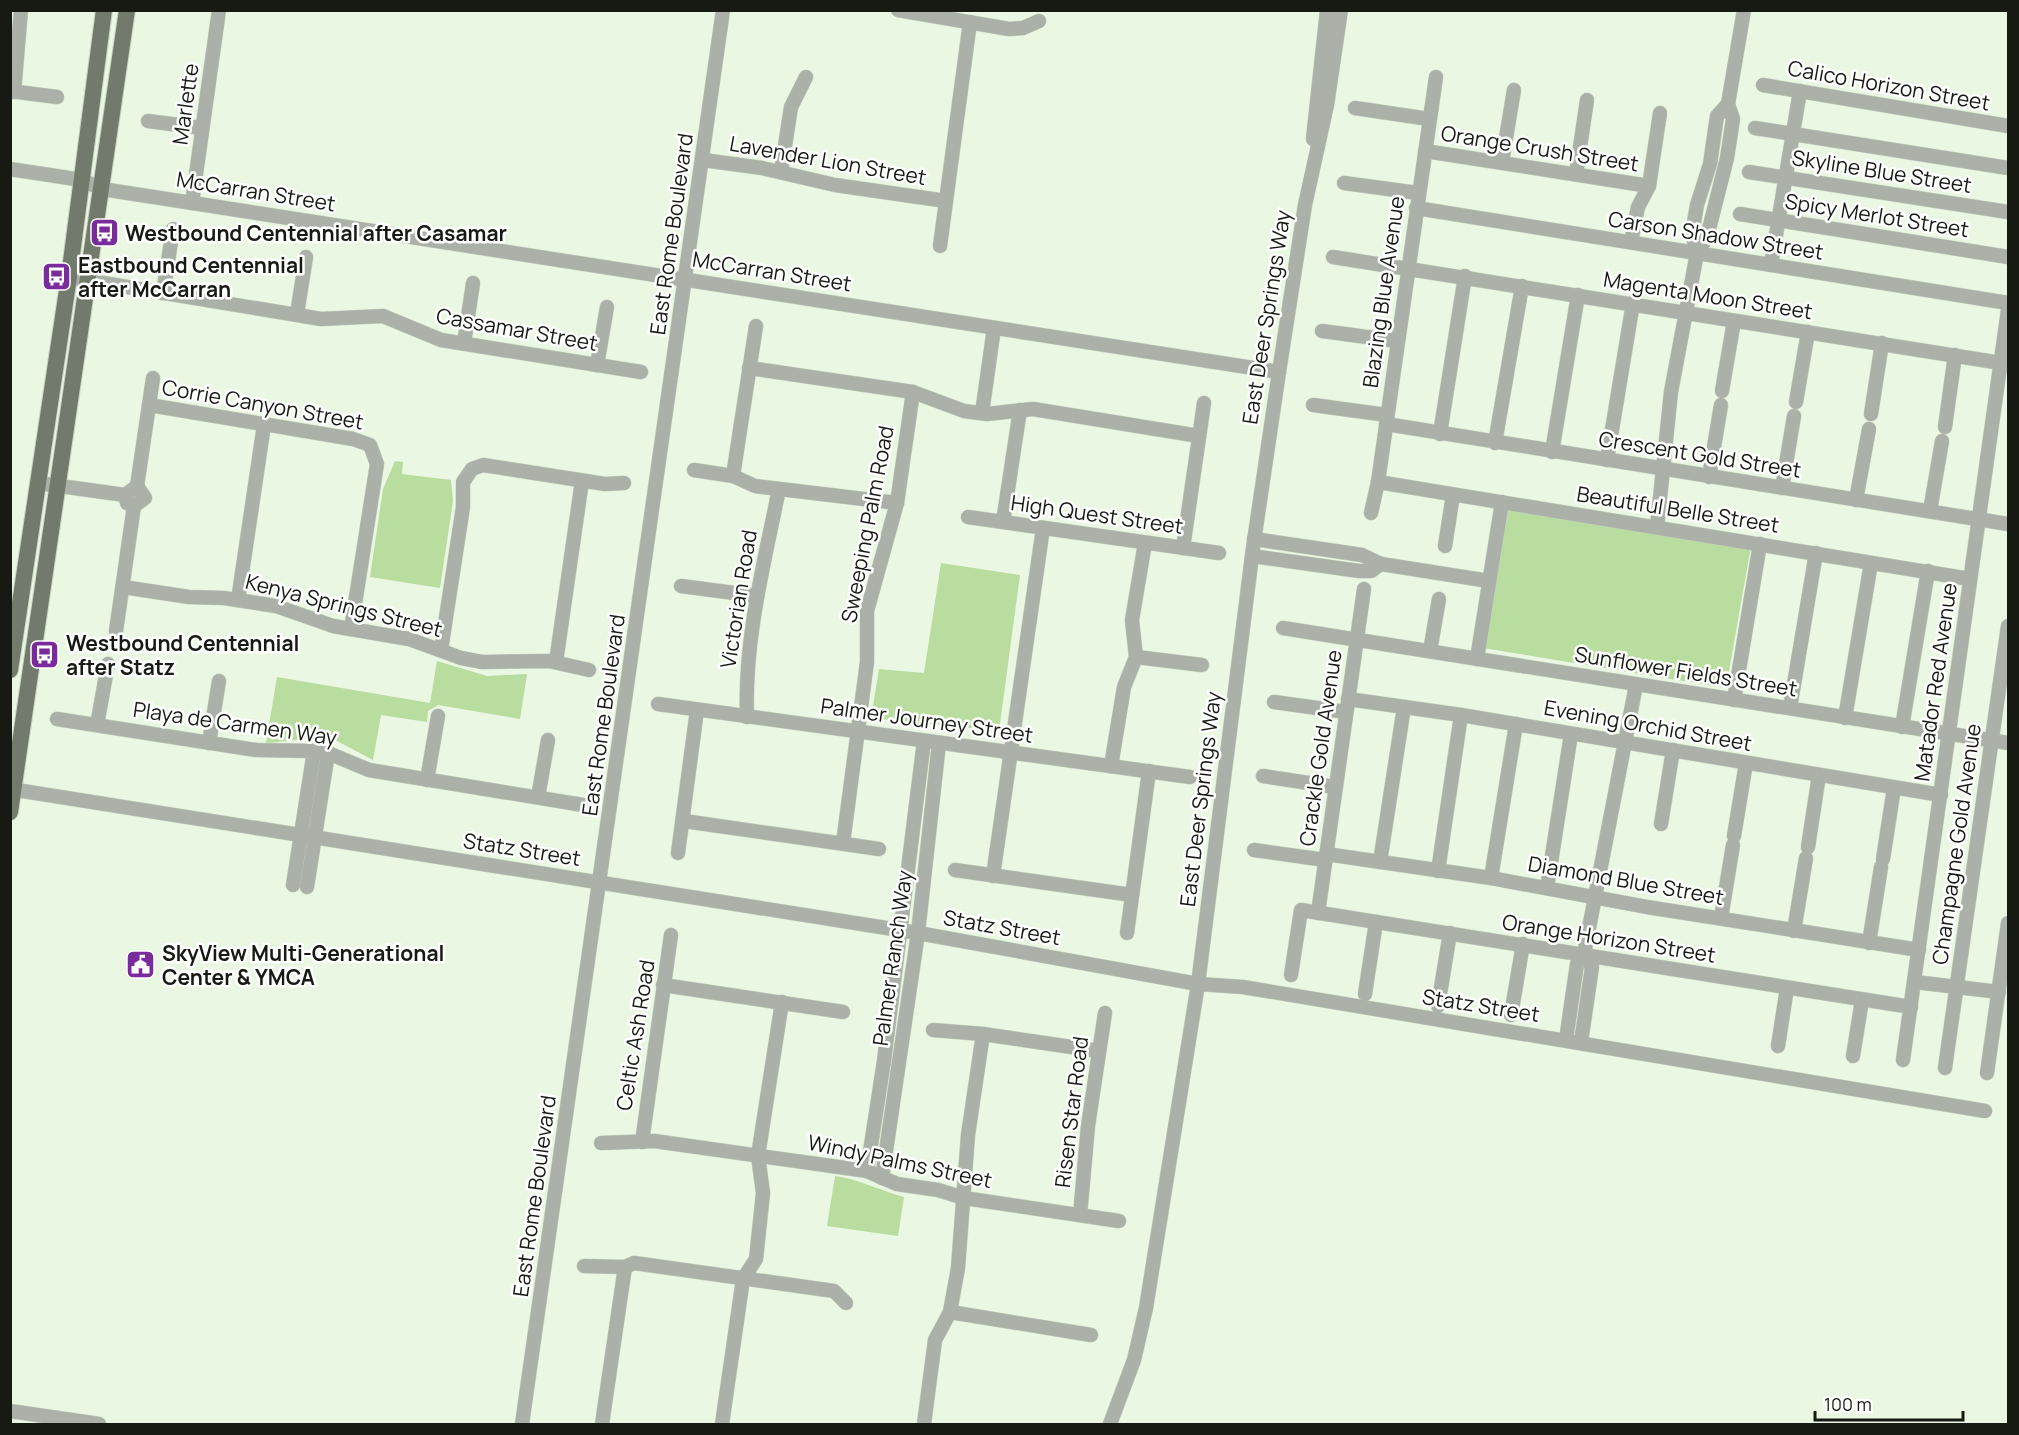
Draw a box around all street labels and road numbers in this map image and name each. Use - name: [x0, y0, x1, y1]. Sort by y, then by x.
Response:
- street label: Calico Horizon Street: [1786, 53, 1992, 117]
- street label: Marlette: [165, 61, 205, 147]
- street label: Orange Crush Street: [1439, 119, 1641, 177]
- street label: Lavender Lion Street: [727, 129, 929, 191]
- street label: East Rome Boulevard: [643, 131, 699, 337]
- street label: Skyline Blue Street: [1790, 143, 1974, 199]
- street label: McCarran Street: [174, 165, 338, 217]
- street label: Spicy Merlot Street: [1783, 187, 1971, 243]
- street label: Blazing Blue Avenue: [1356, 194, 1410, 390]
- street label: Carson Shadow Street: [1606, 204, 1826, 266]
- street label: East Deer Springs Way: [1235, 208, 1297, 426]
- street label: McCarran Street: [690, 245, 854, 297]
- street label: Magenta Moon Street: [1601, 265, 1815, 325]
- street label: Cassamar Street: [434, 301, 600, 357]
- street label: Corrie Canyon Street: [160, 372, 366, 436]
- street label: Sweeping Palm Road: [834, 423, 900, 625]
- street label: Crescent Gold Street: [1597, 424, 1803, 484]
- street label: Beautiful Belle Street: [1575, 479, 1781, 539]
- street label: High Quest Street: [1009, 488, 1185, 540]
- street label: Victorian Road: [713, 528, 763, 670]
- street label: Kenya Springs Street: [243, 567, 445, 643]
- street label: Matador Red Avenue: [1907, 581, 1963, 783]
- street label: East Rome Boulevard: [575, 612, 631, 818]
- street label: Sunflower Fields Street: [1573, 640, 1799, 702]
- street label: Crackle Gold Avenue: [1292, 648, 1348, 848]
- street label: East Deer Springs Way: [1173, 690, 1227, 908]
- street label: Palmer Journey Street: [819, 691, 1035, 749]
- street label: Evening Orchid Street: [1542, 693, 1754, 757]
- street label: Playa de Carmen Way: [131, 695, 339, 751]
- street label: Champagne Gold Avenue: [1925, 722, 1987, 966]
- street label: Statz Street: [461, 826, 583, 872]
- street label: Diamond Blue Street: [1526, 849, 1726, 911]
- street label: Palmer Ranch Way: [866, 868, 918, 1048]
- street label: Statz Street: [941, 903, 1063, 951]
- street label: Orange Horizon Street: [1500, 907, 1718, 969]
- street label: Celtic Ash Road: [609, 958, 661, 1112]
- street label: Statz Street: [1420, 982, 1542, 1028]
- street label: Risen Star Road: [1048, 1035, 1094, 1189]
- street label: East Rome Boulevard: [506, 1093, 562, 1299]
- street label: Windy Palms Street: [805, 1128, 995, 1194]

